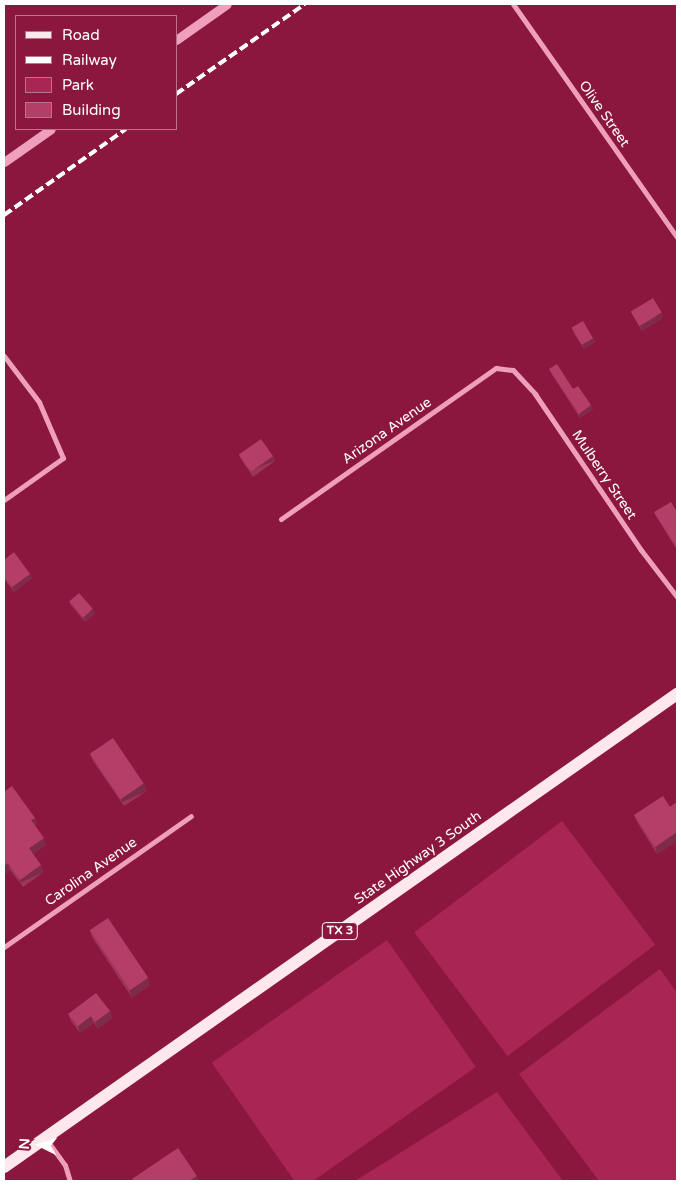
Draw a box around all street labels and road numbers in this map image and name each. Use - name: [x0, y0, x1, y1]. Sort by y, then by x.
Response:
- street label: Olive Street: [575, 78, 633, 150]
- street label: Arizona Avenue: [339, 394, 435, 468]
- street label: Mulberry Street: [568, 427, 640, 523]
- street label: State Highway 3 South: [351, 808, 485, 908]
- street label: Carolina Avenue: [42, 834, 140, 910]
- road number: TX 3: [321, 921, 359, 940]

